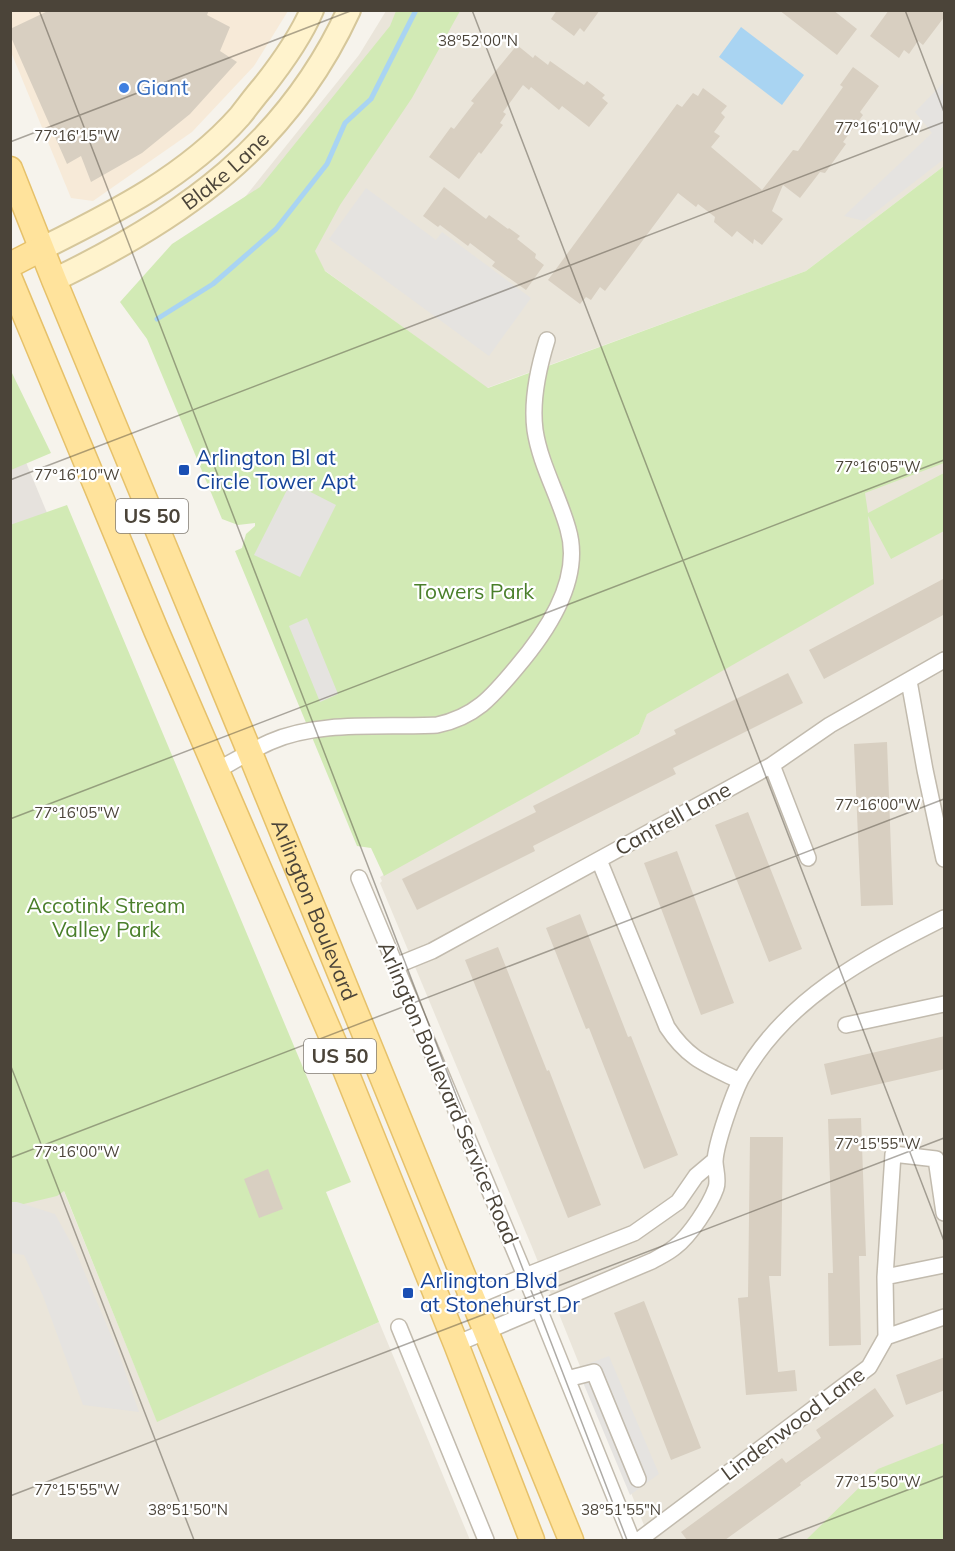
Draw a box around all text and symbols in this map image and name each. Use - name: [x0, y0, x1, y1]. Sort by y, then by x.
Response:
- text: 38°52'00"N: [438, 31, 518, 50]
- place label: Giant: [136, 74, 189, 100]
- marker: Giant: [117, 81, 131, 95]
- text: 77°16'10"W: [835, 118, 921, 137]
- text: 77°16'15"W: [34, 126, 120, 145]
- street label: Blake Lane: [176, 126, 274, 215]
- place label: Arlington Bl at Circle Tower Apt: [196, 444, 356, 494]
- text: 77°16'05"W: [835, 457, 921, 476]
- marker: Arlington Bl at Circle Tower Apt: [177, 463, 191, 477]
- text: 77°16'10"W: [34, 465, 120, 484]
- road number: US 50: [116, 499, 188, 533]
- park label: Towers Park: [414, 578, 534, 604]
- street label: Cantrell Lane: [610, 776, 735, 861]
- text: 77°16'00"W: [835, 795, 921, 814]
- text: 77°16'05"W: [34, 803, 120, 822]
- street label: Arlington Boulevard: [266, 815, 364, 1004]
- park label: Accotink Stream Valley Park: [27, 892, 185, 942]
- street label: Arlington Boulevard Service Road: [373, 937, 525, 1248]
- road number: US 50: [304, 1039, 376, 1073]
- text: 77°15'55"W: [835, 1134, 921, 1153]
- text: 77°16'00"W: [34, 1142, 120, 1161]
- place label: Arlington Blvd at Stonehurst Dr: [420, 1267, 580, 1317]
- marker: Arlington Blvd at Stonehurst Dr: [401, 1286, 415, 1300]
- street label: Lindenwood Lane: [716, 1361, 869, 1486]
- text: 77°15'50"W: [835, 1472, 921, 1491]
- text: 77°15'55"W: [34, 1480, 120, 1499]
- text: 38°51'50"N: [148, 1500, 228, 1519]
- text: 38°51'55"N: [581, 1500, 661, 1519]

